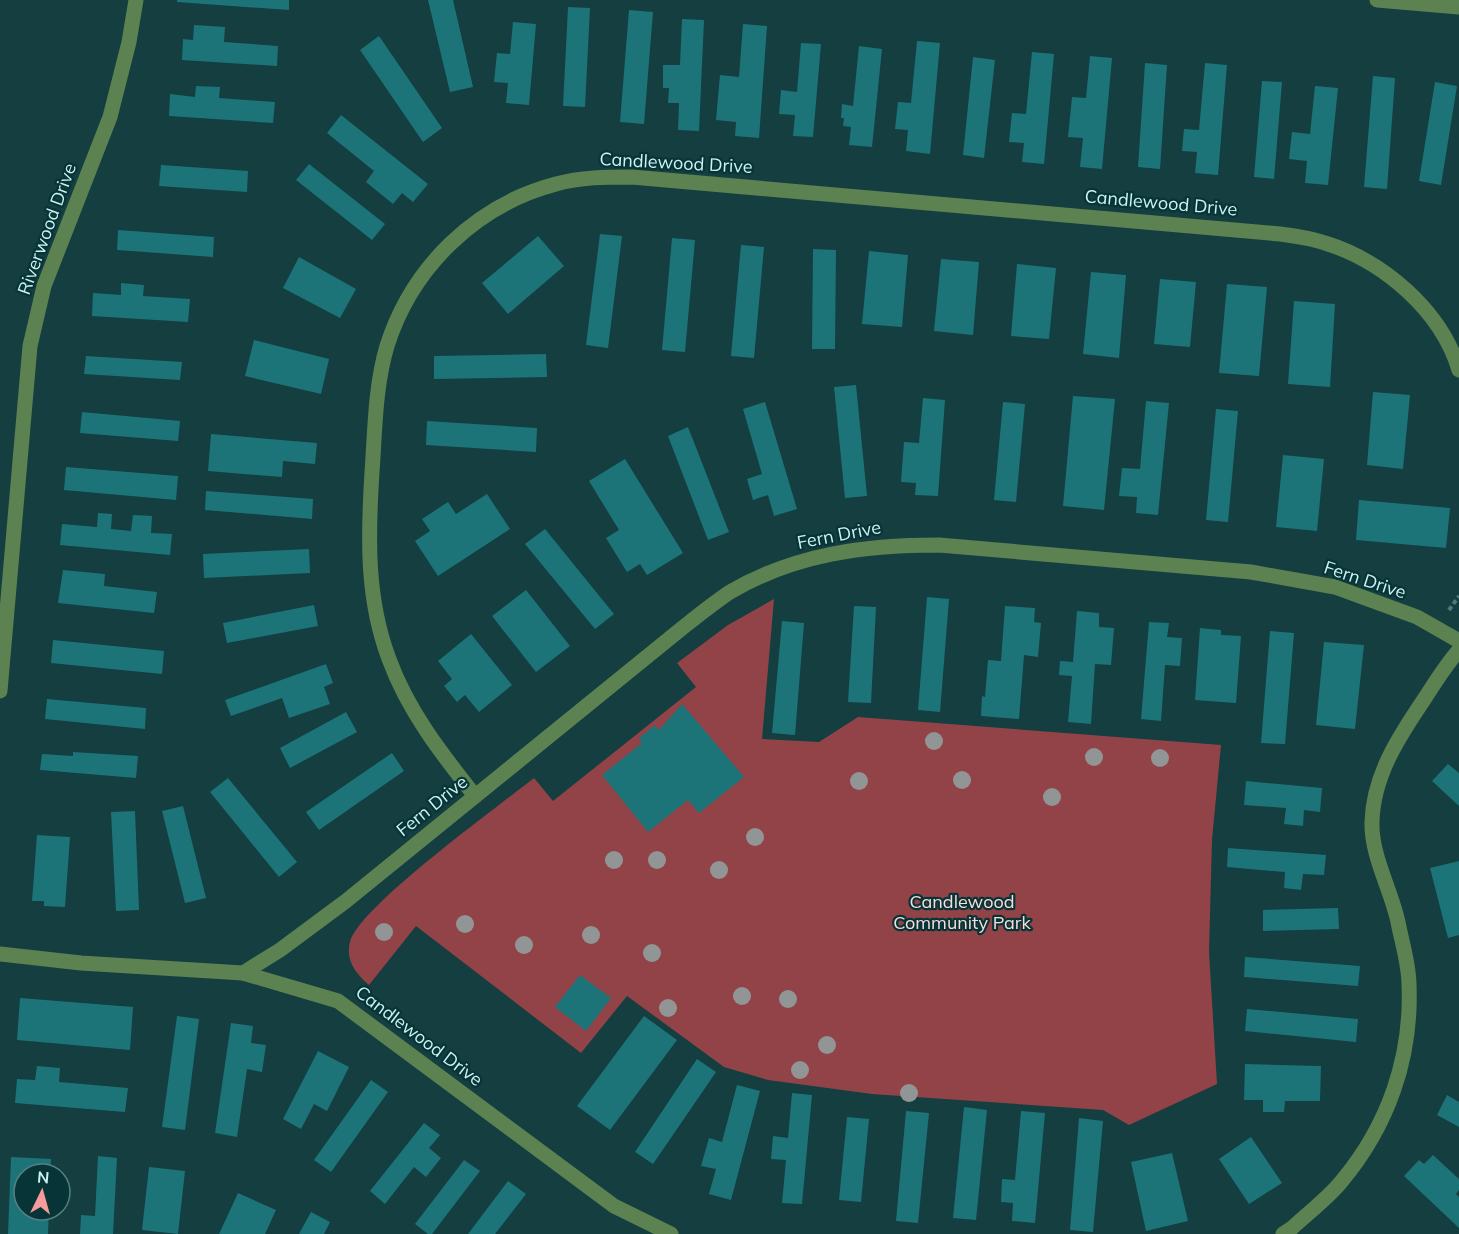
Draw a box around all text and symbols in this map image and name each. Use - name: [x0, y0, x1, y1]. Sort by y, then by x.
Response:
- street label: Candlewood Drive: [599, 147, 753, 178]
- street label: Riverwood Drive: [12, 160, 81, 298]
- street label: Candlewood Drive: [1084, 184, 1238, 221]
- street label: Fern Drive: [795, 515, 883, 554]
- street label: Fern Drive: [1321, 555, 1409, 604]
- street label: Fern Drive: [391, 770, 472, 841]
- park label: Candlewood Community Park: [893, 890, 1031, 934]
- street label: Candlewood Drive: [351, 980, 487, 1091]
- north arrow: [12, 1162, 72, 1222]
- text: N: [36, 1167, 50, 1188]

